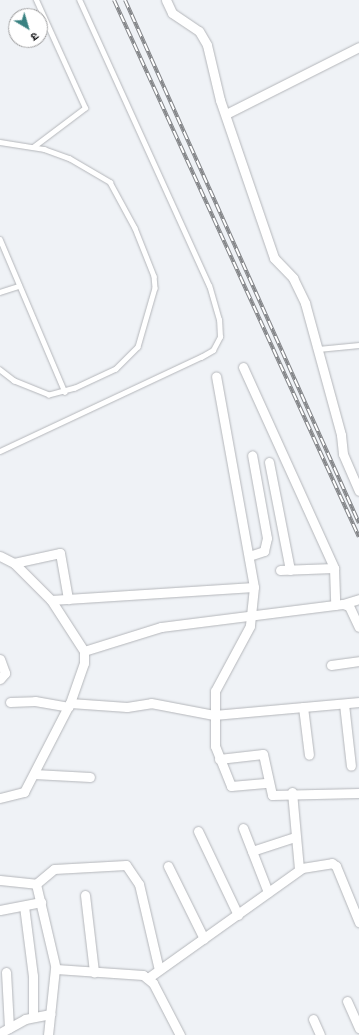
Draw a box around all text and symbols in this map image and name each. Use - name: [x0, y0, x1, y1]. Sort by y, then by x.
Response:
- north arrow: [8, 8, 48, 48]
- text: उ: [29, 30, 42, 44]

